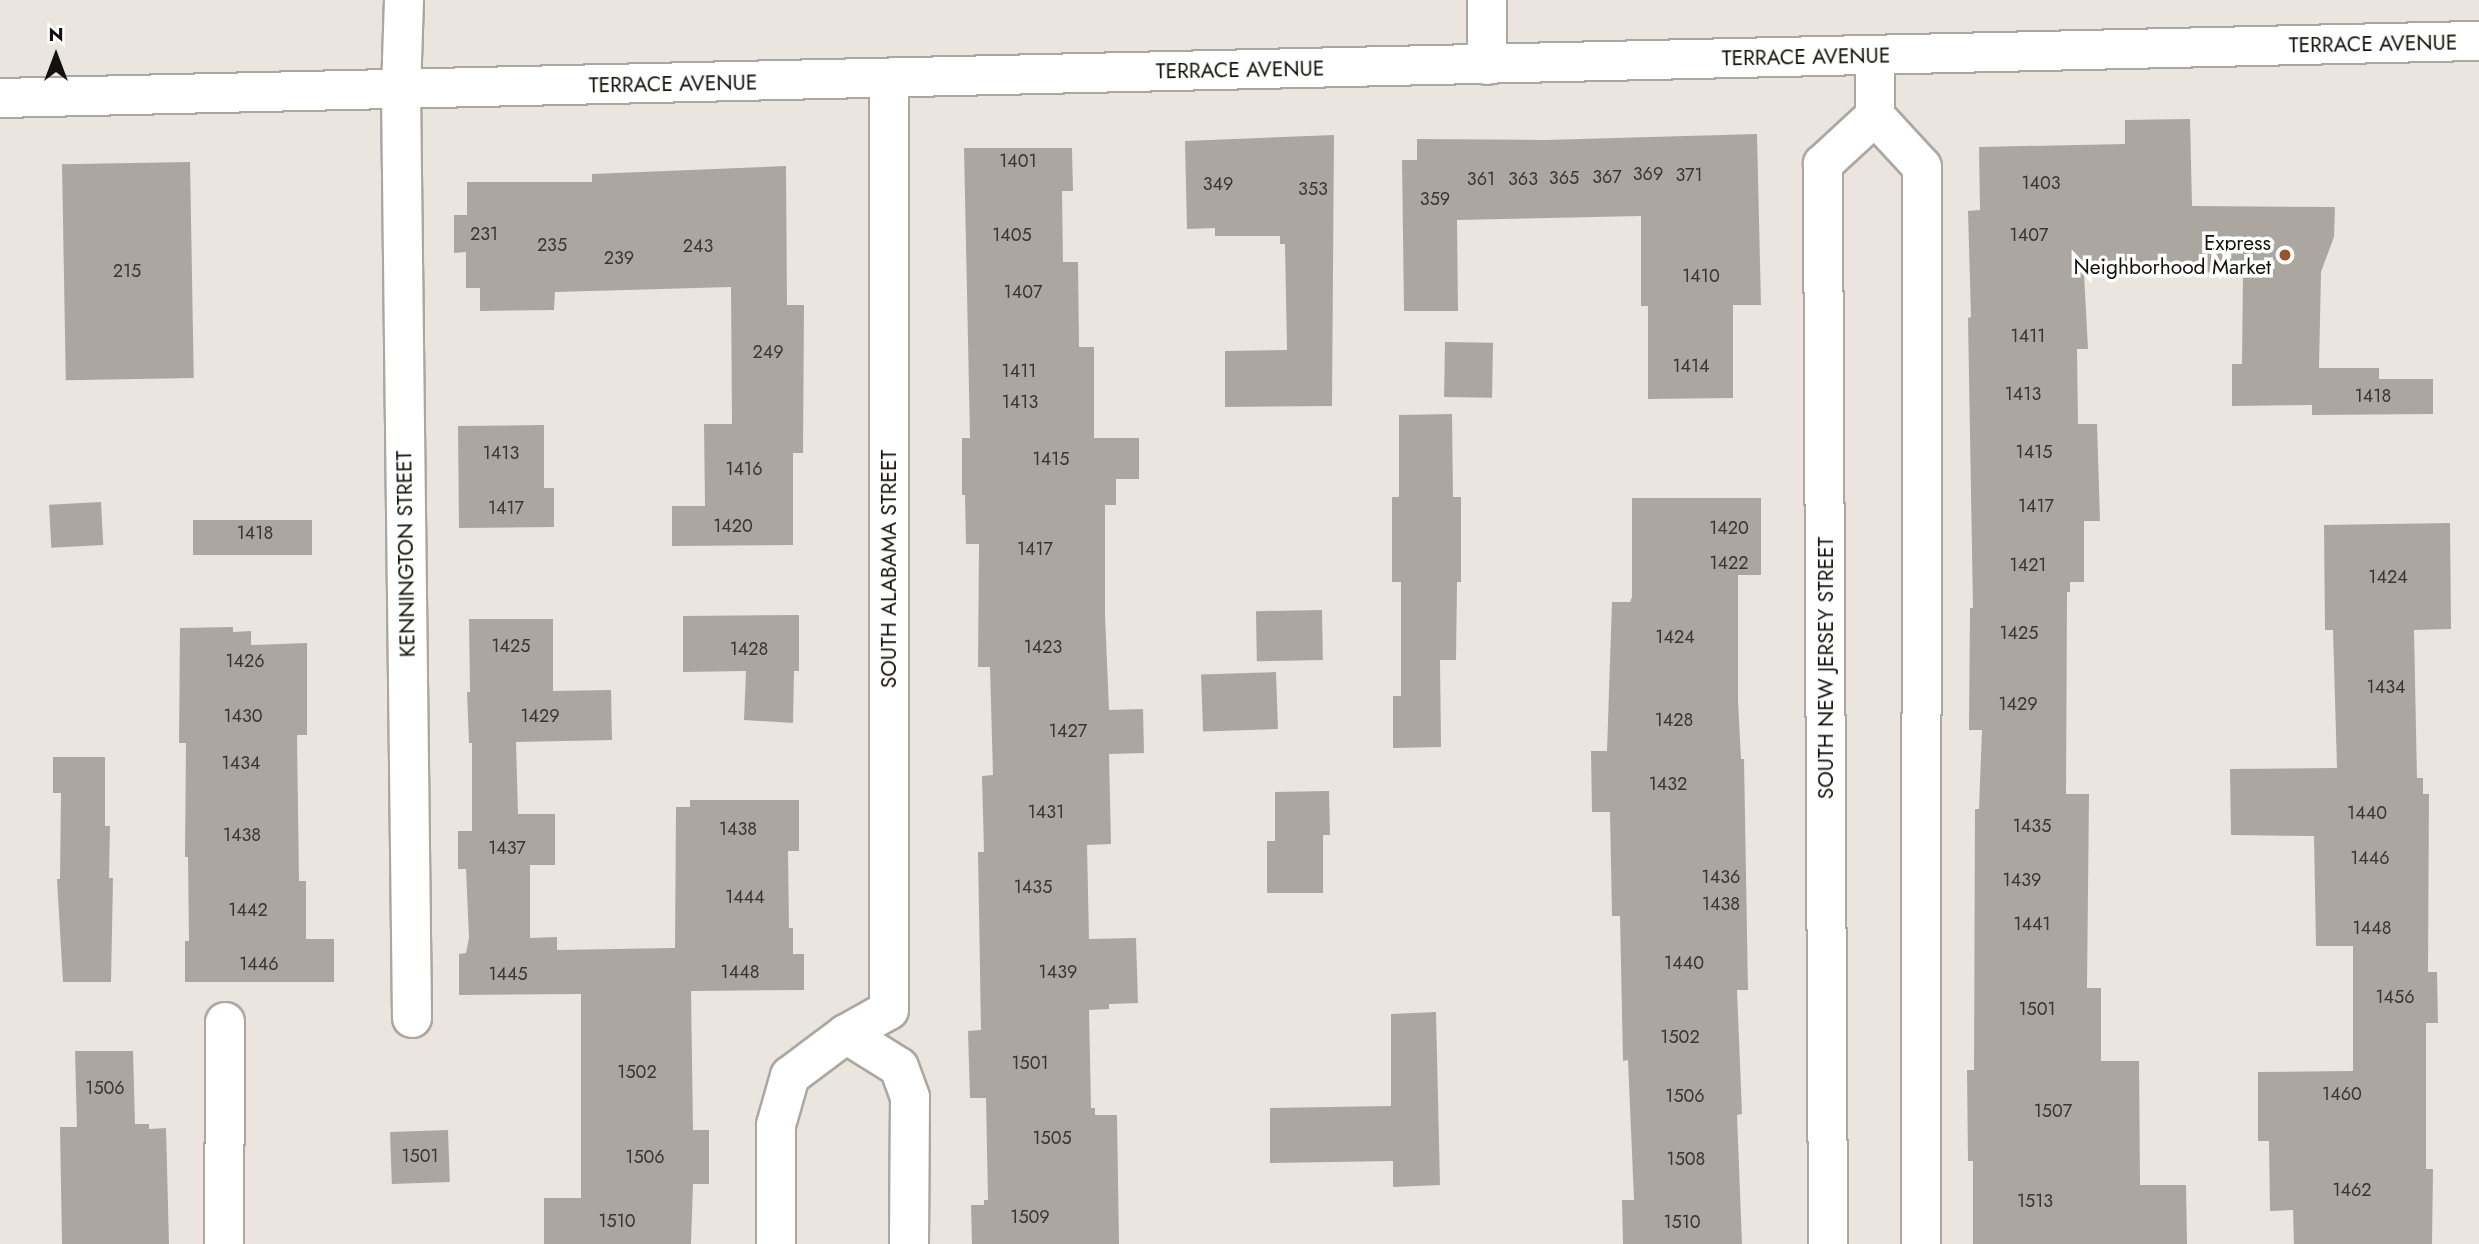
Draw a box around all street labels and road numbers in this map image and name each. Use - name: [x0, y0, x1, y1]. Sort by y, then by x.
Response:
- street label: TERRACE AVENUE: [2289, 30, 2457, 58]
- street label: TERRACE AVENUE: [1722, 43, 1890, 71]
- street label: TERRACE AVENUE: [1156, 56, 1324, 84]
- street label: TERRACE AVENUE: [589, 70, 757, 98]
- street label: KENNINGTON STREET: [392, 450, 420, 658]
- street label: SOUTH ALABAMA STREET: [876, 450, 902, 688]
- street label: SOUTH NEW JERSEY STREET: [1813, 537, 1839, 799]

